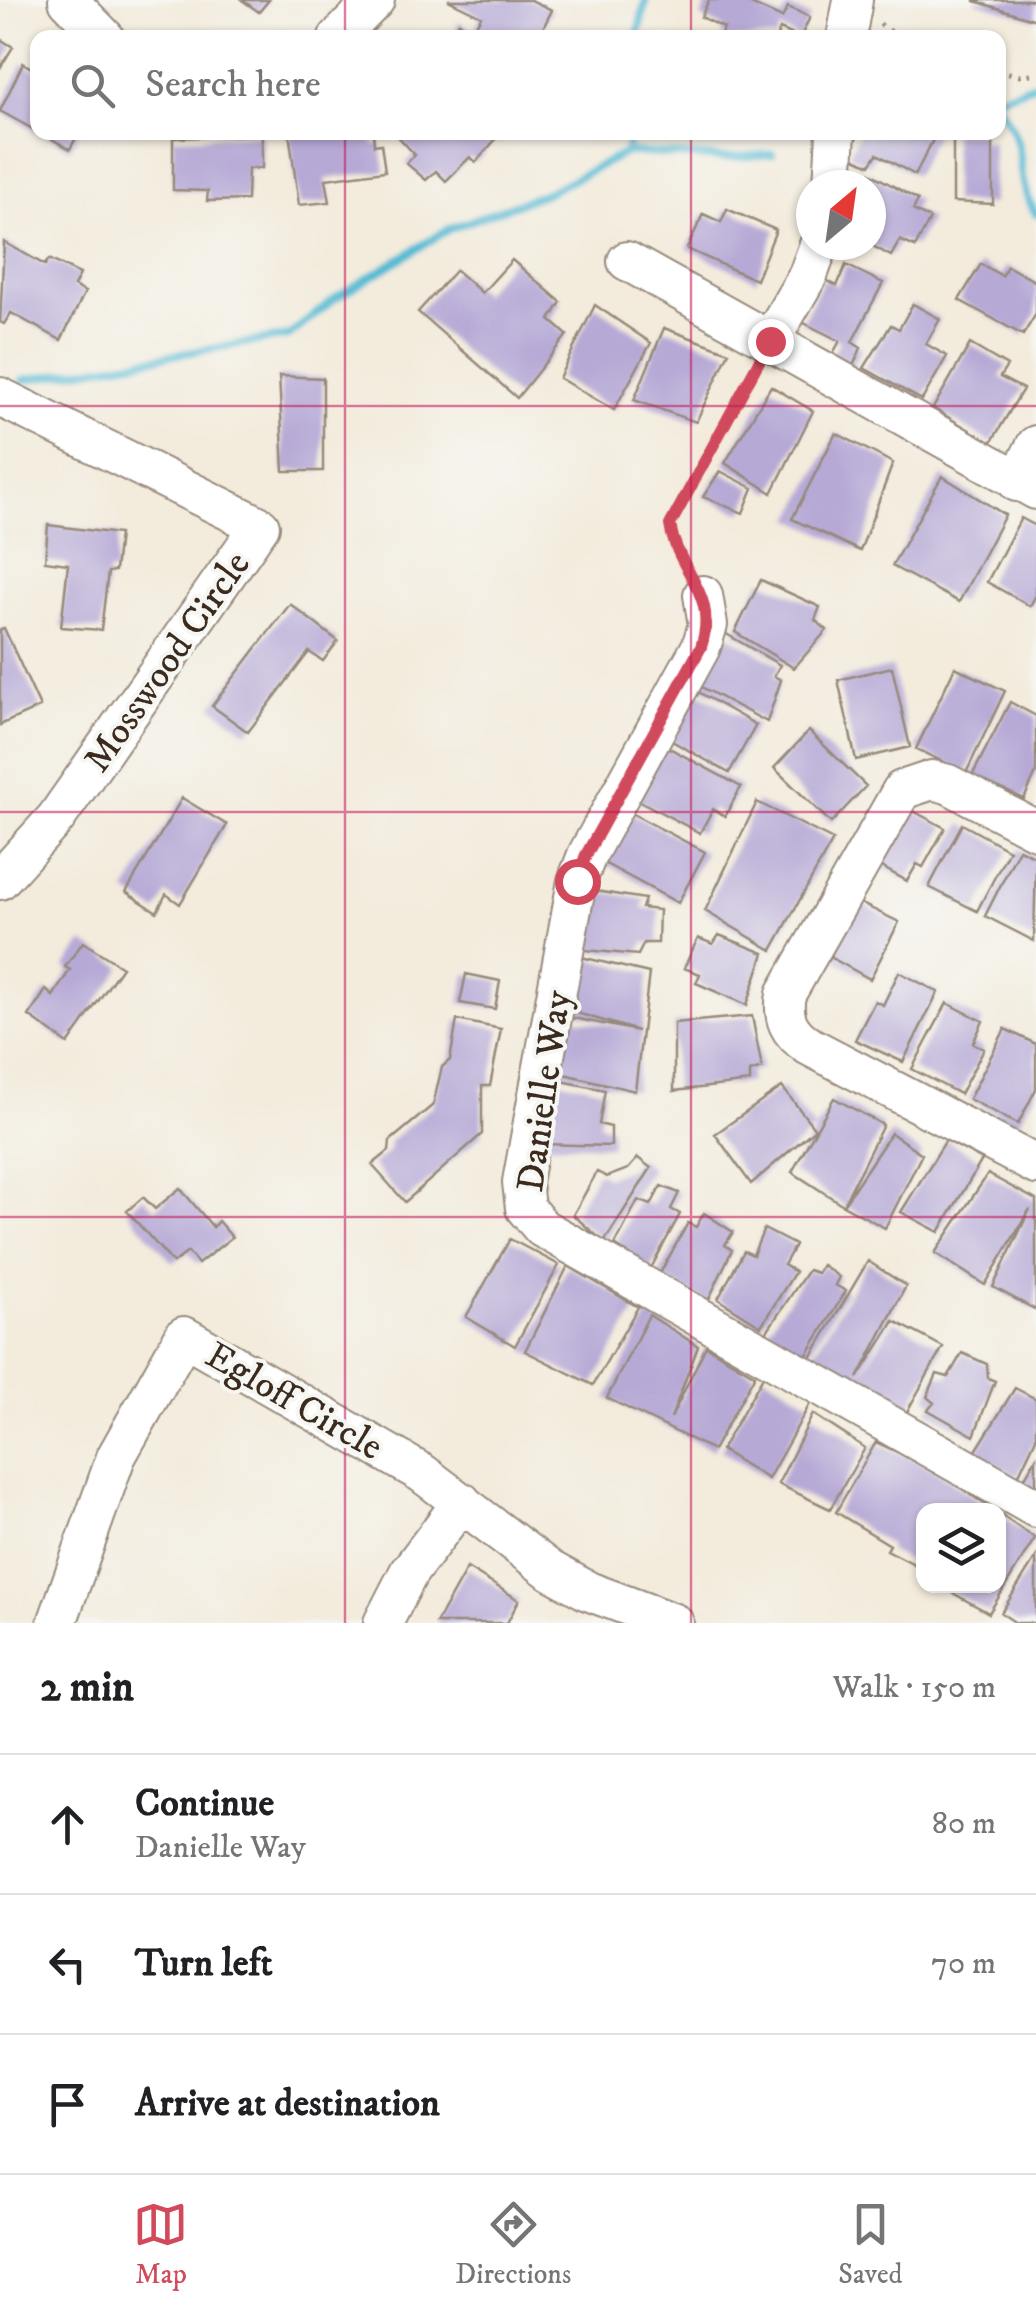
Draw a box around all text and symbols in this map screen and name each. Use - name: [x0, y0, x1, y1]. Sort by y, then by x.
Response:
- search box: [30, 30, 1006, 140]
- icon: search: [65, 58, 120, 113]
- text: Search here: [145, 61, 321, 109]
- north arrow: [796, 170, 886, 260]
- route end: [748, 319, 794, 365]
- street label: Mosswood Circle: [74, 542, 261, 782]
- route start: [555, 859, 601, 905]
- street label: Danielle Way: [507, 987, 583, 1195]
- street label: Egloff Circle: [197, 1332, 391, 1472]
- map controls: [916, 1503, 1006, 1593]
- button: layers: [916, 1503, 1006, 1593]
- text: 2 min: [40, 1662, 134, 1714]
- text: Walk · 150 m: [833, 1668, 996, 1708]
- text: Continue: [135, 1780, 274, 1828]
- icon: ahead: [40, 1797, 95, 1852]
- text: 80 m: [932, 1804, 996, 1844]
- text: Danielle Way: [135, 1828, 306, 1868]
- icon: left: [40, 1937, 95, 1992]
- text: Turn left: [135, 1940, 273, 1988]
- text: 70 m: [931, 1944, 996, 1984]
- icon: arrive: [40, 2077, 95, 2132]
- text: Arrive at destination: [135, 2080, 440, 2128]
- tab: Map: [133, 2197, 188, 2292]
- tab: Directions: [455, 2197, 571, 2292]
- tab: Saved: [838, 2197, 903, 2292]

